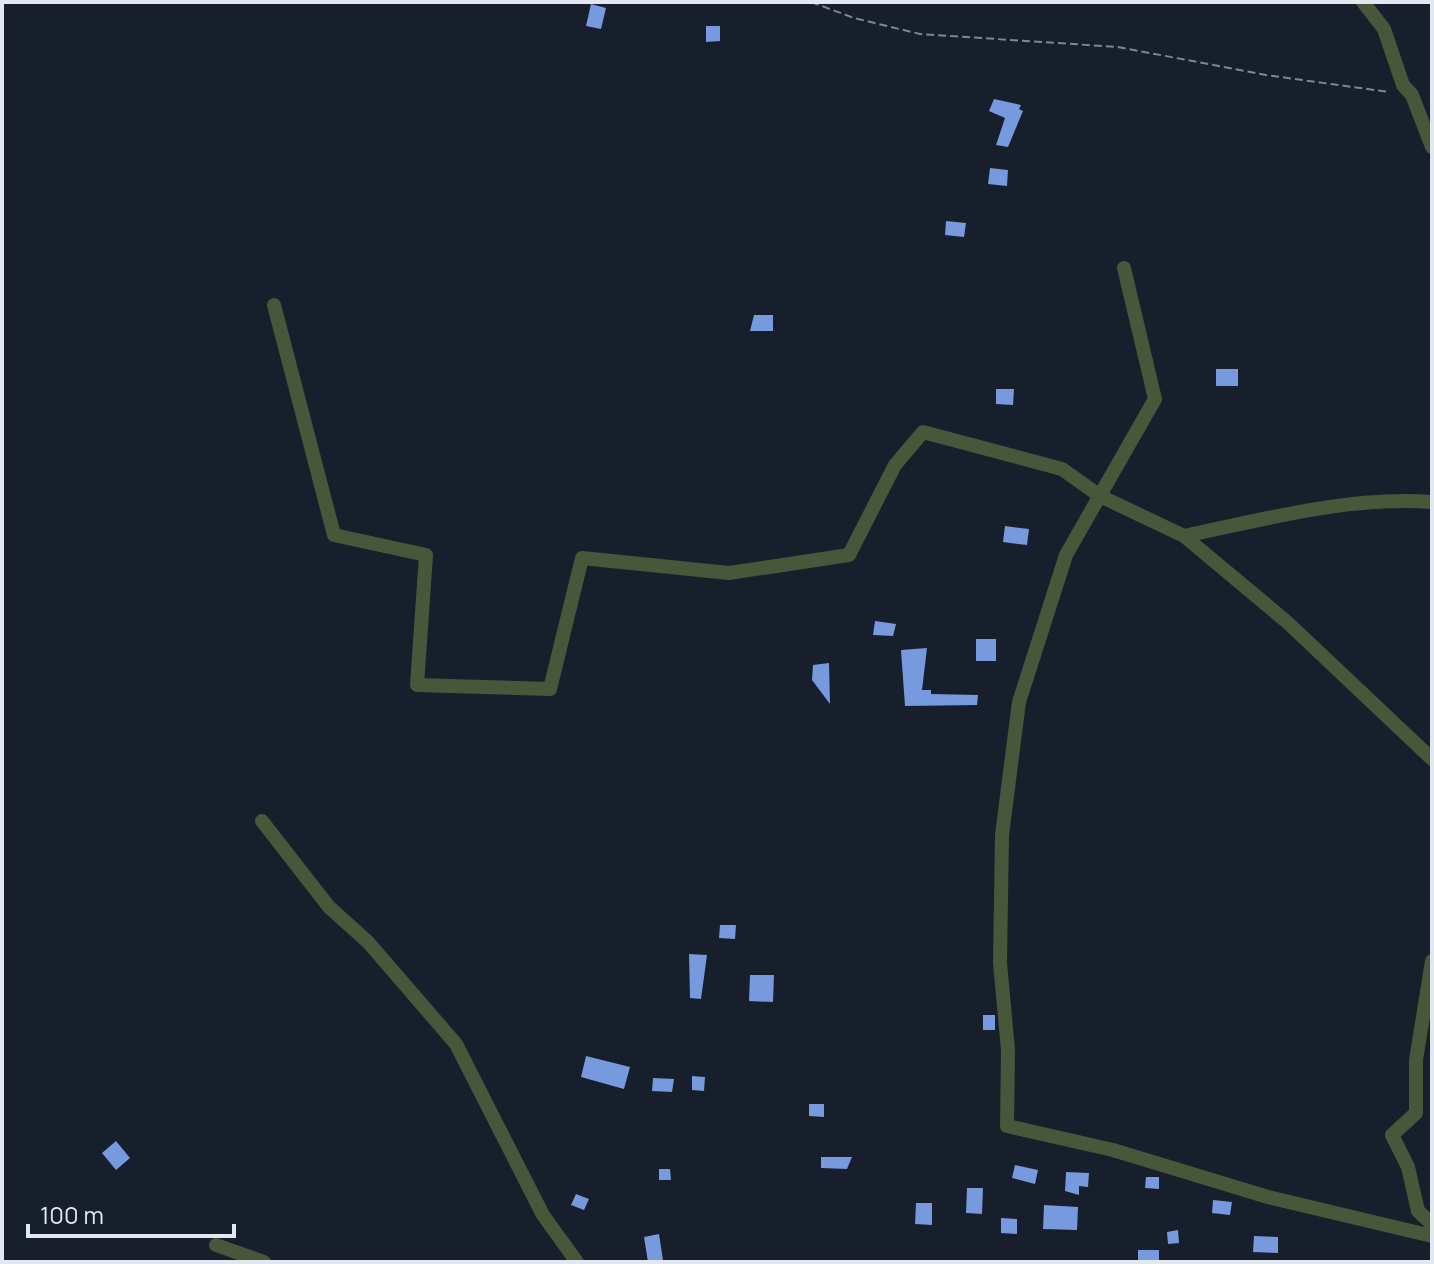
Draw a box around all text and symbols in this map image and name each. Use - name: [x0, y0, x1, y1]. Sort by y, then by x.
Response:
- scale bar: [28, 1188, 234, 1238]
- text: 100 m: [40, 1198, 104, 1231]

